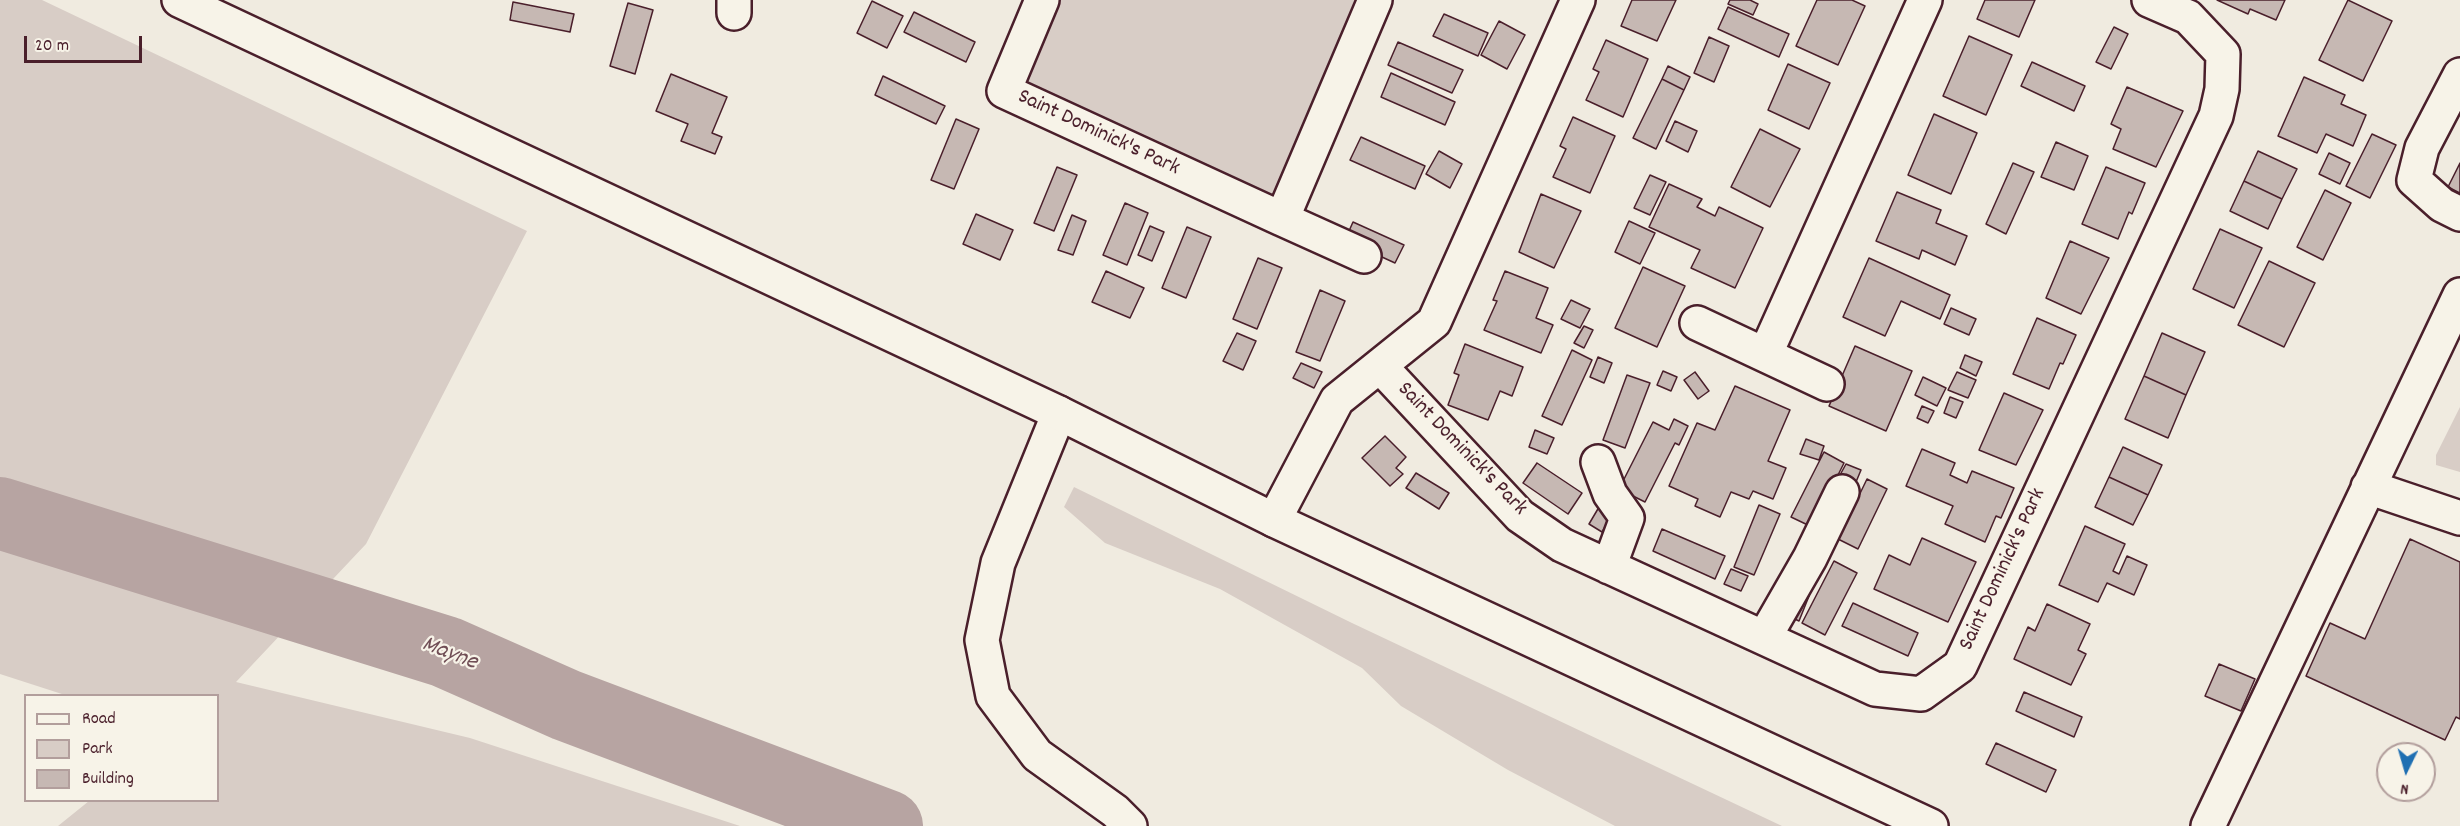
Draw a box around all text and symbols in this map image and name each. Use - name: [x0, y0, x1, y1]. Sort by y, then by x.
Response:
- scale bar: [27, 24, 146, 62]
- text: 20 m: [35, 34, 69, 59]
- street label: Saint Dominick's Park: [1013, 85, 1183, 183]
- street label: Saint Dominick's Park: [1390, 378, 1532, 522]
- street label: Saint Dominick's Park: [1955, 485, 2053, 655]
- water label: Mayne: [417, 631, 481, 679]
- legend: [24, 694, 219, 802]
- text: Road: [82, 707, 116, 732]
- text: Park: [82, 737, 113, 762]
- north arrow: [2376, 742, 2436, 802]
- text: Building: [82, 767, 134, 792]
- text: N: [2400, 777, 2410, 800]

